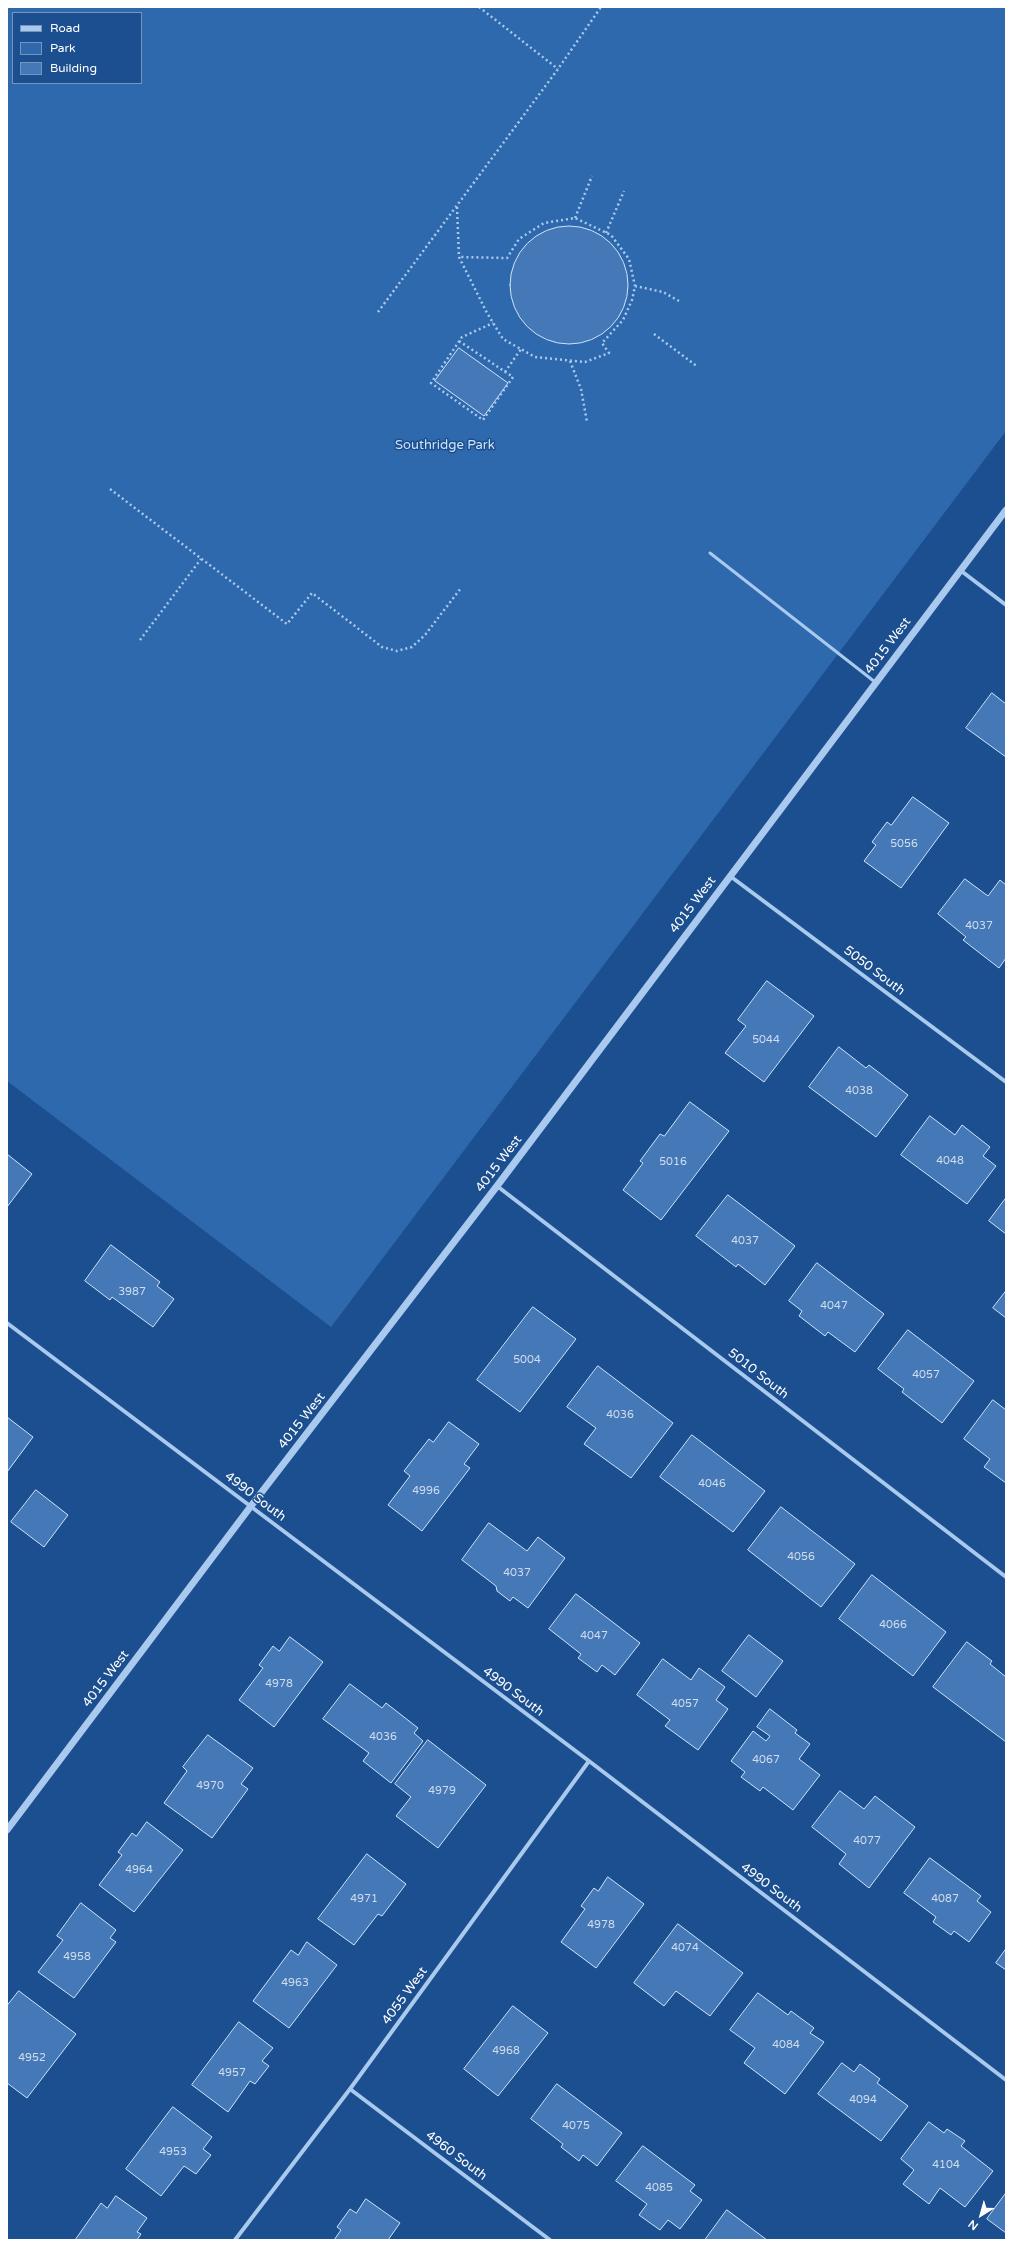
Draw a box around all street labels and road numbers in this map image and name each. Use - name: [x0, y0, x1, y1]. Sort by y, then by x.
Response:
- street label: 4015 West: [862, 615, 914, 677]
- street label: 4015 West: [667, 874, 719, 936]
- street label: 5050 South: [840, 943, 908, 999]
- street label: 4015 West: [473, 1133, 525, 1195]
- street label: 5010 South: [725, 1345, 791, 1403]
- street label: 4015 West: [275, 1390, 329, 1452]
- street label: 4990 South: [221, 1469, 289, 1525]
- street label: 4015 West: [80, 1648, 132, 1710]
- street label: 4990 South: [479, 1664, 547, 1720]
- street label: 4990 South: [737, 1860, 805, 1916]
- street label: 4055 West: [379, 1964, 431, 2028]
- street label: 4960 South: [422, 2128, 490, 2184]

